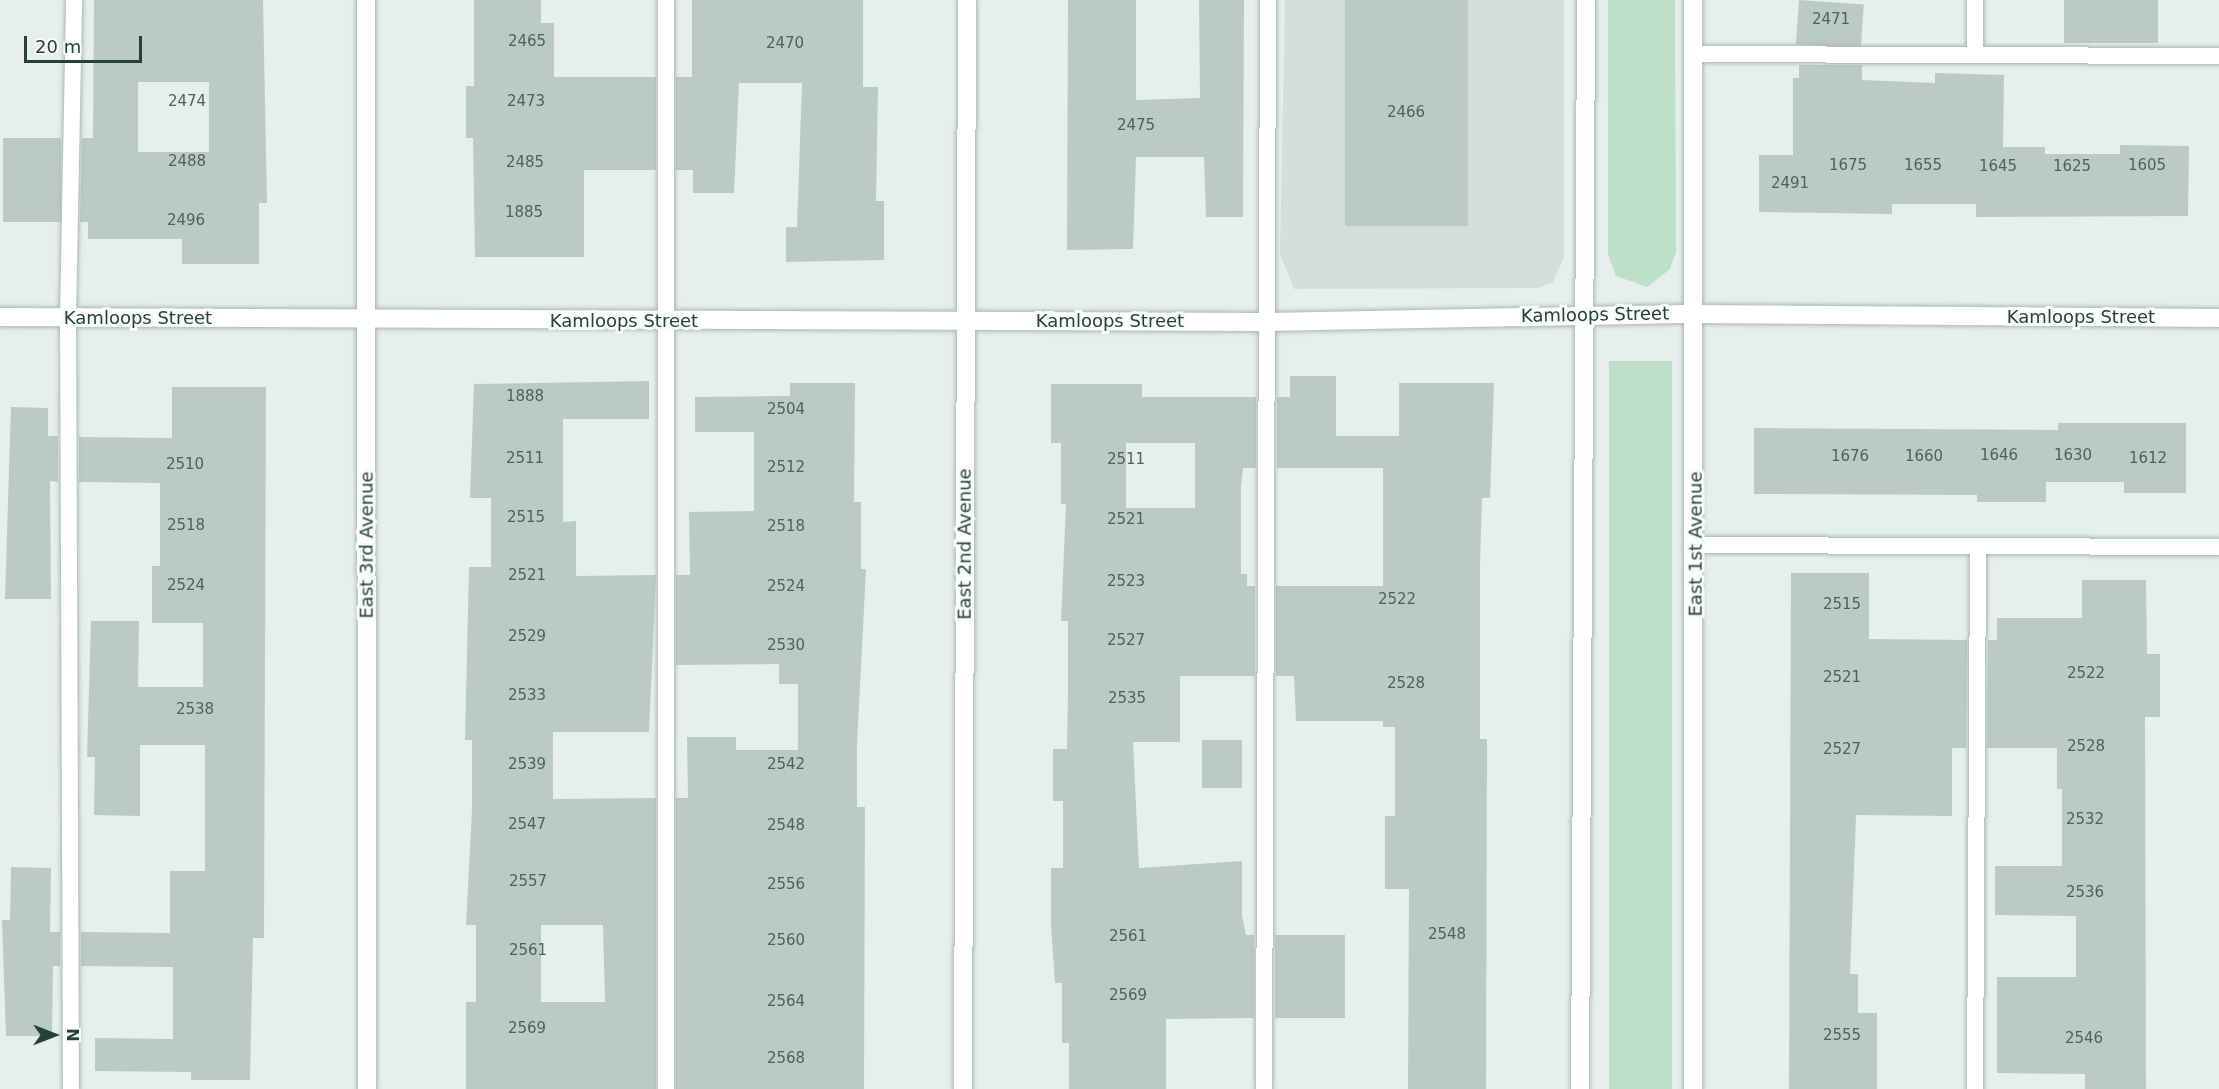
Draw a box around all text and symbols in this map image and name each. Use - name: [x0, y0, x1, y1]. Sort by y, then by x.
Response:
- house number: 2471: [1812, 11, 1850, 29]
- scale bar: [27, 24, 146, 62]
- house number: 2465: [508, 33, 546, 51]
- house number: 2470: [766, 35, 804, 53]
- text: 20 m: [35, 36, 81, 57]
- house number: 2474: [168, 93, 206, 111]
- house number: 2473: [507, 93, 545, 111]
- house number: 2466: [1387, 104, 1425, 122]
- house number: 2475: [1117, 117, 1155, 135]
- house number: 2488: [168, 153, 206, 171]
- house number: 2485: [506, 154, 544, 172]
- house number: 1675: [1829, 157, 1867, 175]
- house number: 1655: [1904, 157, 1942, 175]
- house number: 1605: [2128, 157, 2166, 175]
- house number: 1645: [1979, 158, 2017, 176]
- house number: 1625: [2053, 158, 2091, 176]
- house number: 2491: [1771, 175, 1809, 193]
- house number: 1885: [505, 204, 543, 222]
- house number: 2496: [167, 212, 205, 230]
- street label: Kamloops Street: [1521, 303, 1669, 327]
- street label: Kamloops Street: [2007, 306, 2155, 328]
- street label: Kamloops Street: [64, 307, 212, 329]
- street label: Kamloops Street: [550, 310, 698, 332]
- street label: Kamloops Street: [1036, 310, 1184, 332]
- house number: 1888: [506, 388, 544, 406]
- house number: 2504: [767, 401, 805, 419]
- house number: 1646: [1980, 447, 2018, 465]
- house number: 1630: [2054, 447, 2092, 465]
- house number: 1676: [1831, 448, 1869, 466]
- house number: 1660: [1905, 448, 1943, 466]
- house number: 2511: [506, 450, 544, 468]
- house number: 1612: [2129, 450, 2167, 468]
- house number: 2511: [1107, 451, 1145, 469]
- house number: 2510: [166, 456, 204, 474]
- house number: 2512: [767, 459, 805, 477]
- street label: East 2nd Avenue: [954, 468, 976, 620]
- street label: East 3rd Avenue: [356, 471, 378, 619]
- street label: East 1st Avenue: [1685, 471, 1707, 617]
- house number: 2515: [507, 509, 545, 527]
- house number: 2521: [1107, 511, 1145, 529]
- house number: 2518: [167, 517, 205, 535]
- house number: 2518: [767, 518, 805, 536]
- house number: 2521: [508, 567, 546, 585]
- house number: 2523: [1107, 573, 1145, 591]
- house number: 2524: [167, 577, 205, 595]
- house number: 2524: [767, 578, 805, 596]
- house number: 2522: [1378, 591, 1416, 609]
- house number: 2515: [1823, 596, 1861, 614]
- house number: 2529: [508, 628, 546, 646]
- house number: 2527: [1107, 632, 1145, 650]
- house number: 2530: [767, 637, 805, 655]
- house number: 2522: [2067, 665, 2105, 683]
- house number: 2521: [1823, 669, 1861, 687]
- house number: 2528: [1387, 675, 1425, 693]
- house number: 2533: [508, 687, 546, 705]
- house number: 2535: [1108, 690, 1146, 708]
- house number: 2538: [176, 701, 214, 719]
- house number: 2528: [2067, 738, 2105, 756]
- house number: 2527: [1823, 741, 1861, 759]
- house number: 2539: [508, 756, 546, 774]
- house number: 2542: [767, 756, 805, 774]
- house number: 2532: [2066, 811, 2104, 829]
- house number: 2547: [508, 816, 546, 834]
- house number: 2548: [767, 817, 805, 835]
- house number: 2557: [509, 873, 547, 891]
- house number: 2556: [767, 876, 805, 894]
- house number: 2536: [2066, 884, 2104, 902]
- house number: 2548: [1428, 926, 1466, 944]
- house number: 2561: [1109, 928, 1147, 946]
- house number: 2560: [767, 932, 805, 950]
- house number: 2561: [509, 942, 547, 960]
- house number: 2569: [1109, 987, 1147, 1005]
- house number: 2564: [767, 993, 805, 1011]
- north arrow: [24, 1005, 84, 1065]
- house number: 2569: [508, 1020, 546, 1038]
- house number: 2555: [1823, 1027, 1861, 1045]
- text: N: [63, 1028, 82, 1042]
- house number: 2546: [2065, 1030, 2103, 1048]
- house number: 2568: [767, 1050, 805, 1068]

